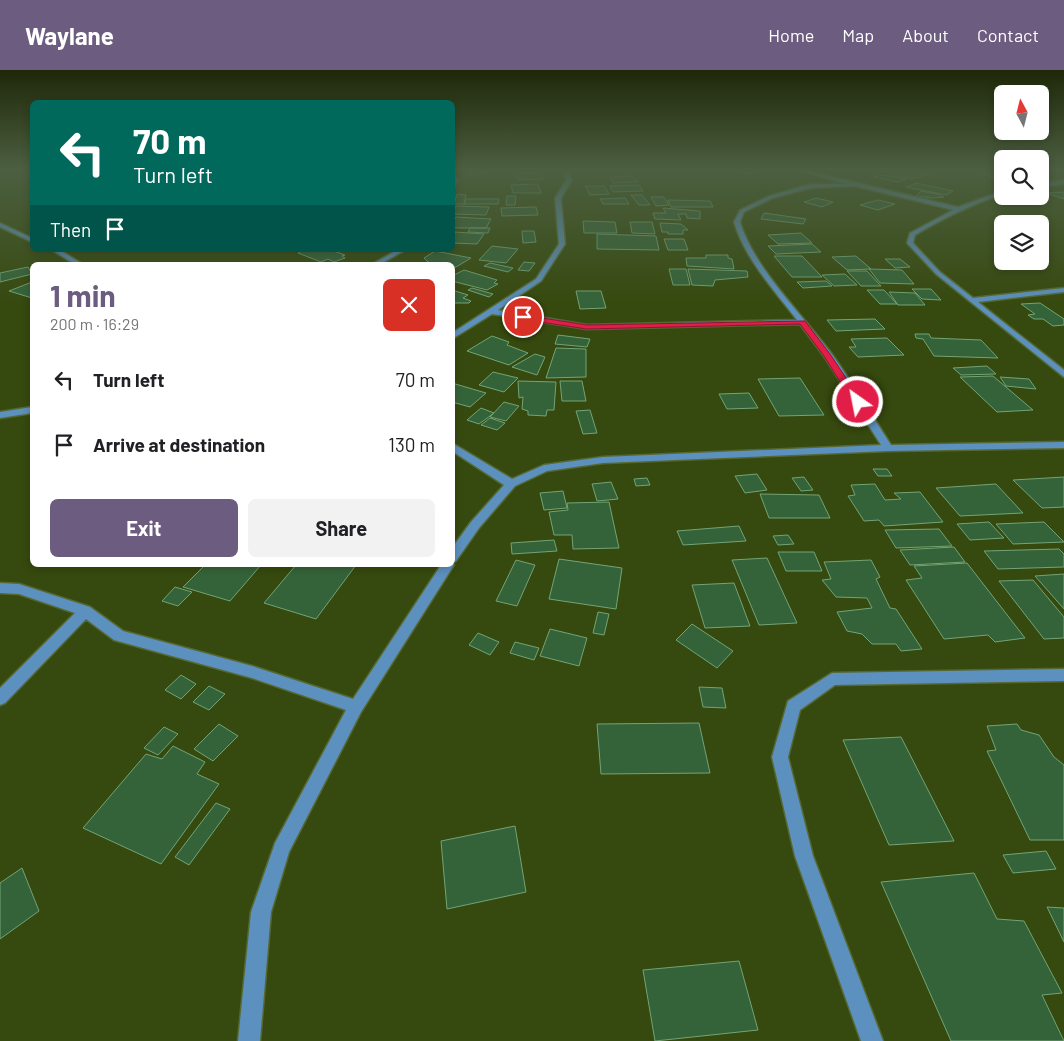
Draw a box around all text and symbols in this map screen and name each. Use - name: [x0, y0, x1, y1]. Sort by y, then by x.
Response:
- text: Waylane: [25, 21, 114, 50]
- text: Home: [768, 24, 814, 46]
- text: Map: [842, 24, 874, 46]
- text: About: [902, 24, 949, 46]
- text: Contact: [977, 24, 1039, 46]
- north arrow: [994, 85, 1049, 140]
- map controls: [994, 85, 1049, 270]
- text: 70 m: [133, 119, 207, 161]
- icon: left: [50, 120, 115, 185]
- button: search: [994, 150, 1049, 205]
- text: Turn left: [133, 161, 213, 187]
- icon: arrive: [101, 215, 129, 243]
- button: layers: [994, 215, 1049, 270]
- text: Then: [50, 218, 91, 241]
- text: 1 min: [50, 277, 116, 313]
- button: close: [383, 279, 435, 331]
- pin: [502, 296, 544, 338]
- icon: arrive: [509, 303, 537, 331]
- text: 200 m · 16:29: [50, 314, 139, 333]
- icon: left: [50, 366, 78, 394]
- text: Turn left: [93, 368, 164, 391]
- text: 70 m: [396, 368, 435, 391]
- position arrow: [831, 375, 883, 427]
- icon: arrive: [50, 431, 78, 459]
- text: Arrive at destination: [93, 433, 265, 456]
- text: 130 m: [388, 433, 435, 456]
- button: Exit: [50, 499, 238, 557]
- button: Share: [248, 499, 435, 557]

